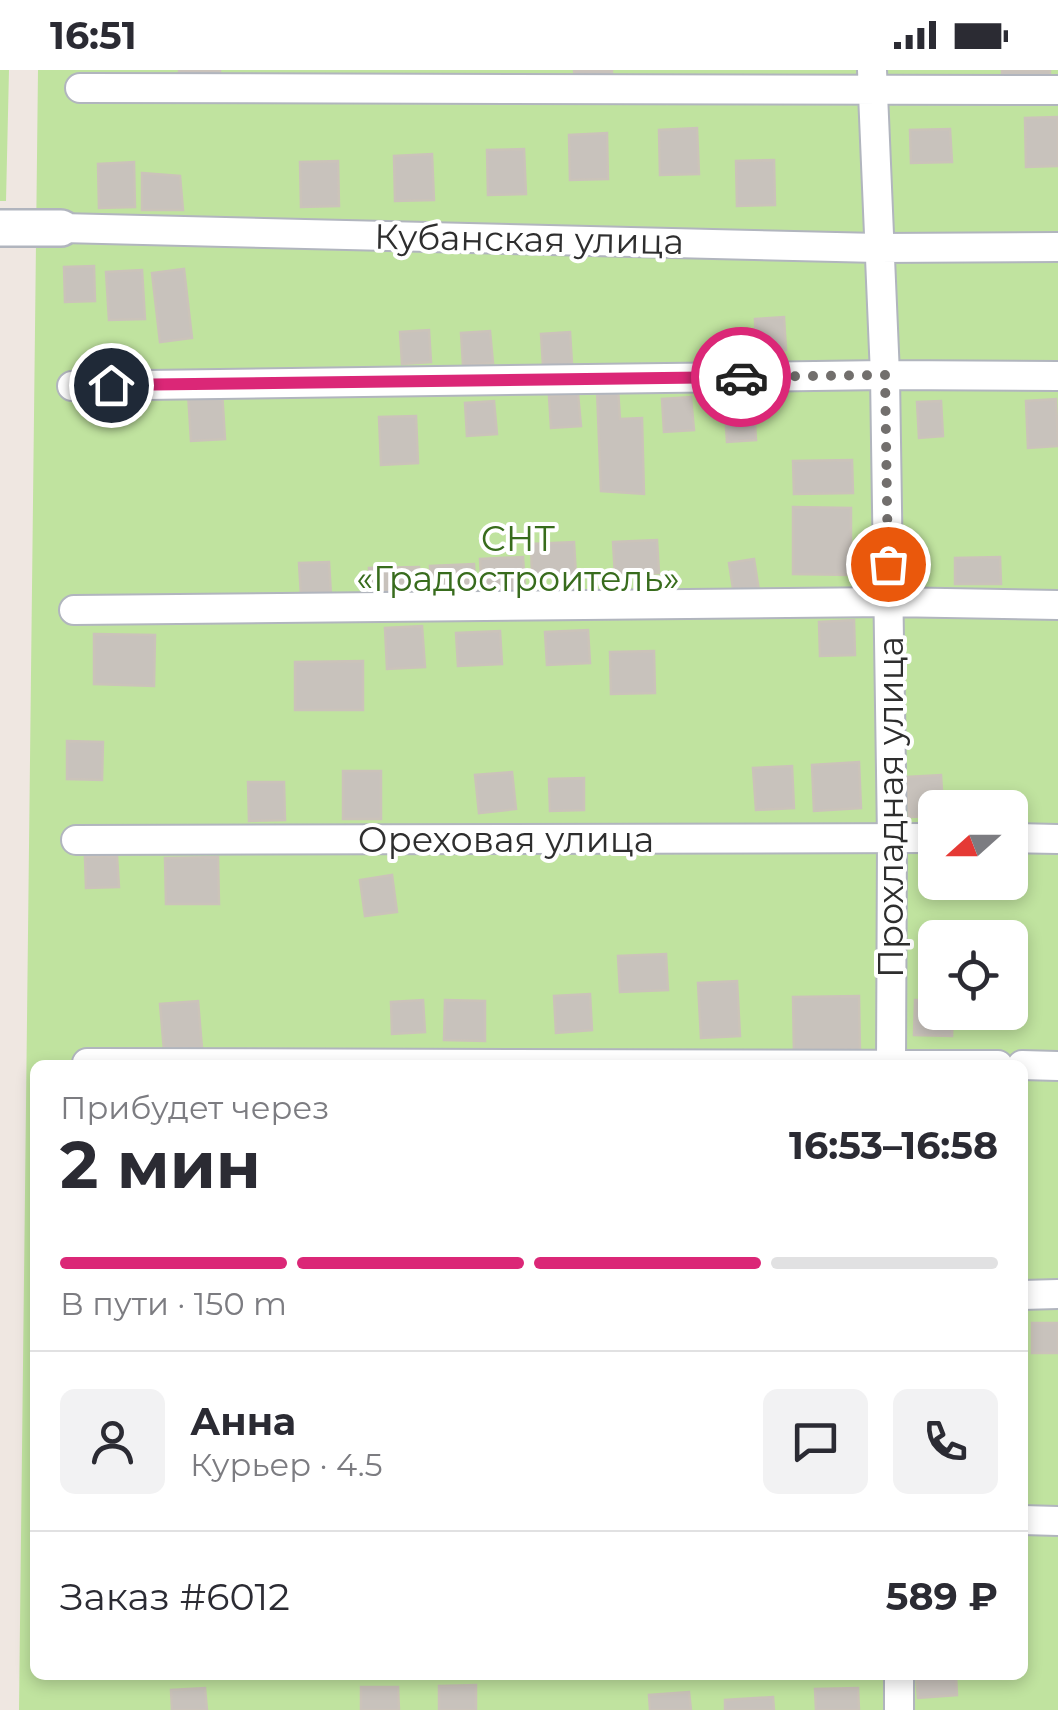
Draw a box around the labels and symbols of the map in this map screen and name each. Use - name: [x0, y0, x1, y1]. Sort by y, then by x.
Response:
- street label: Кубанская улица: [374, 215, 684, 263]
- courier: [691, 327, 791, 427]
- pin: [69, 343, 154, 428]
- park label: СНТ «Градостроитель»: [356, 517, 680, 600]
- pin: [846, 522, 931, 607]
- street label: Прохладная улица: [869, 636, 912, 978]
- north arrow: [918, 790, 1028, 900]
- street label: Ореховая улица: [358, 818, 654, 861]

